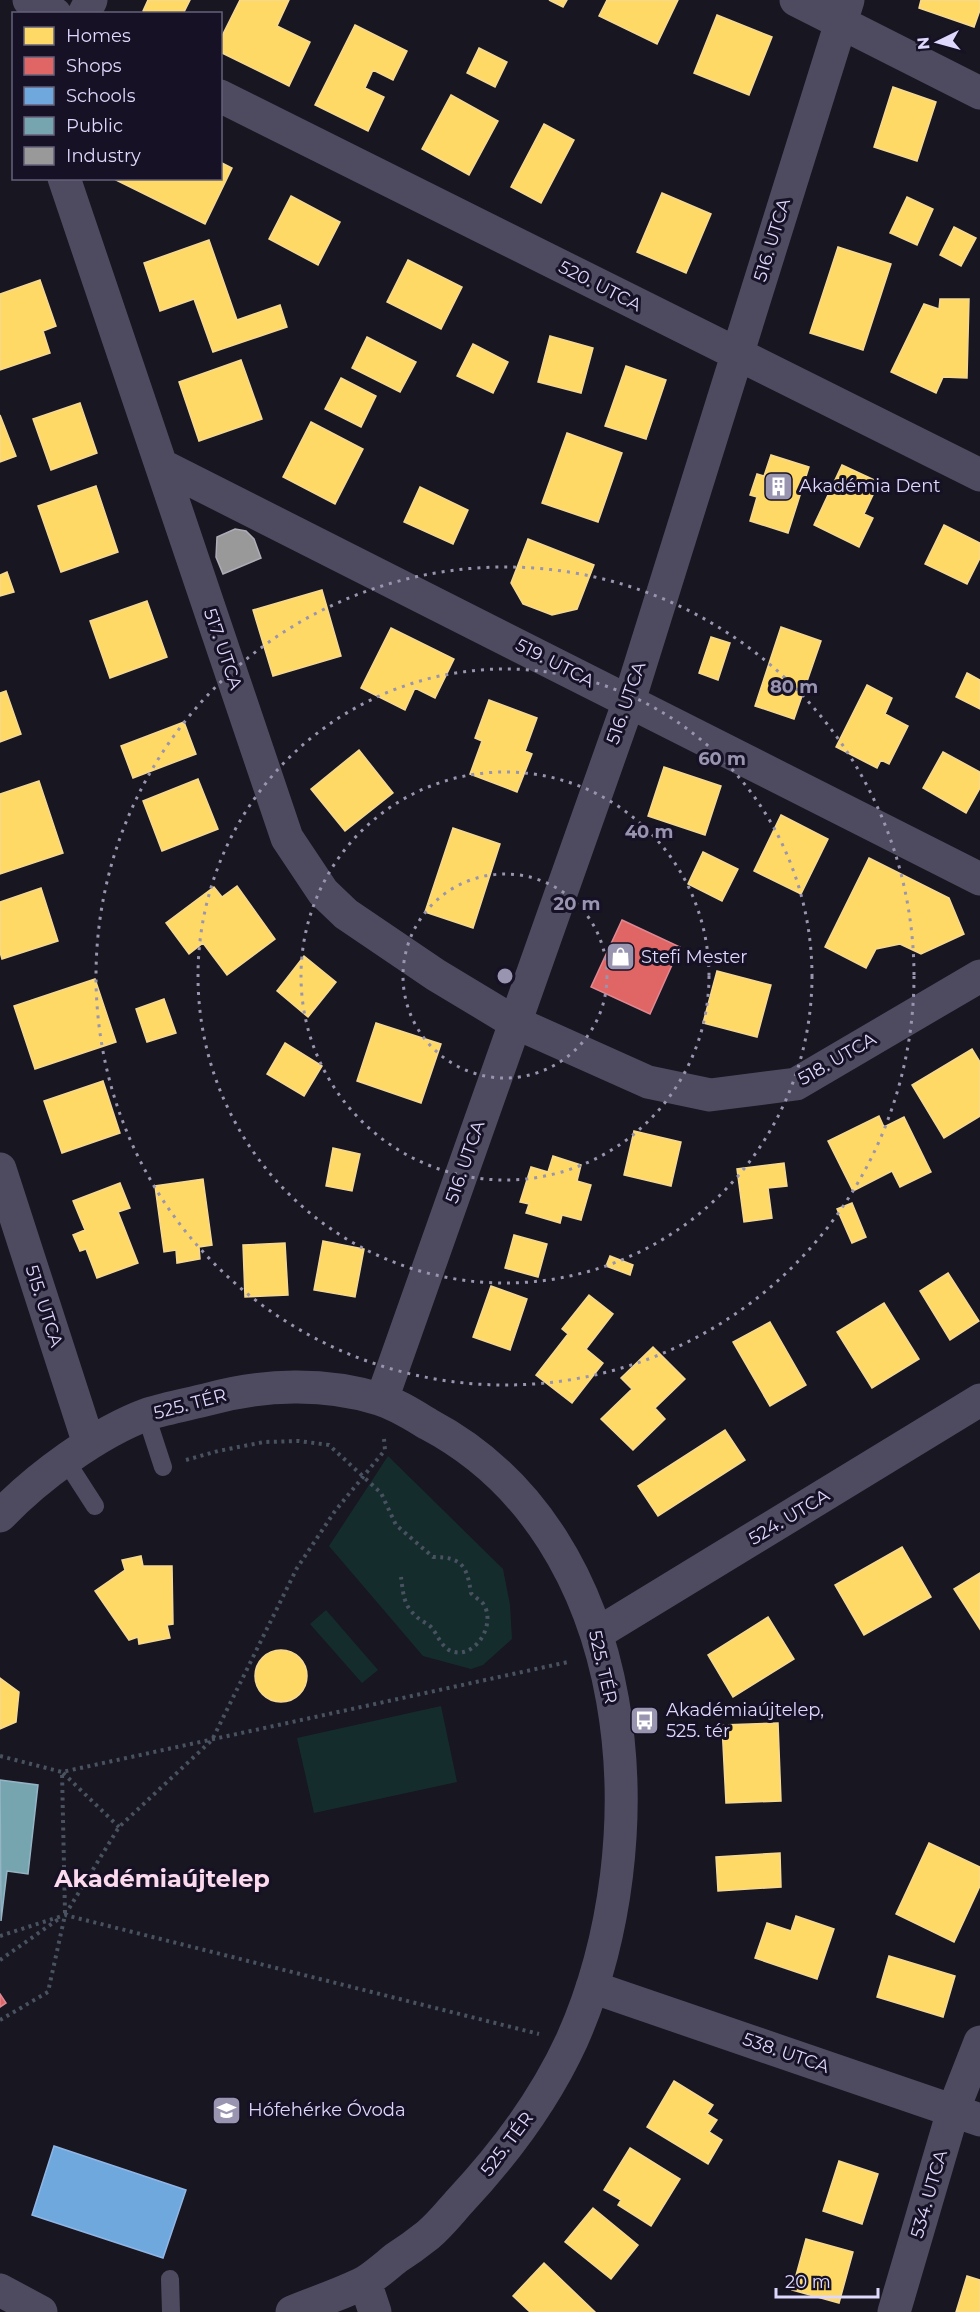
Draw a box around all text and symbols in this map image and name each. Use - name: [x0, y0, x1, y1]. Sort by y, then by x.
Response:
- legend: [12, 12, 222, 180]
- north arrow: [908, 12, 968, 72]
- text: Homes: [66, 25, 131, 47]
- text: N: [914, 36, 934, 51]
- text: Shops: [66, 55, 122, 77]
- text: Schools: [66, 85, 136, 107]
- text: Public: [66, 115, 123, 137]
- text: Industry: [66, 145, 141, 167]
- street label: 516. UTCA: [749, 196, 795, 284]
- street label: 520. UTCA: [555, 256, 645, 316]
- building icon: Akadémia Dent: [762, 470, 794, 502]
- place label: Akadémia Dent: [799, 475, 941, 497]
- street label: 517. UTCA: [199, 606, 247, 693]
- street label: 519. UTCA: [512, 634, 598, 692]
- street label: 516. UTCA: [602, 659, 650, 747]
- text: 80 m: [770, 676, 818, 698]
- text: 60 m: [698, 748, 746, 770]
- text: 40 m: [625, 821, 673, 843]
- text: 20 m: [554, 893, 600, 915]
- shop icon: Stefi Mester: [604, 941, 636, 973]
- place label: Stefi Mester: [641, 946, 748, 968]
- centre of rings: [495, 966, 515, 986]
- street label: 518. UTCA: [794, 1028, 880, 1090]
- street label: 516. UTCA: [441, 1118, 489, 1206]
- street label: 515. UTCA: [20, 1262, 68, 1350]
- street label: 525. TÉR: [151, 1384, 229, 1424]
- street label: 524. UTCA: [745, 1484, 833, 1550]
- street label: 525. TÉR: [584, 1628, 622, 1706]
- place label: Akadémiaújtelep, 525. tér: [666, 1699, 824, 1742]
- bus stop icon: Akadémiaújtelep, 525. tér: [629, 1704, 661, 1736]
- district label: Akadémiaújtelep: [53, 1864, 270, 1893]
- street label: 538. UTCA: [740, 2028, 832, 2078]
- school or university icon: Hófehérke Óvoda: [211, 2094, 243, 2126]
- place label: Hófehérke Óvoda: [248, 2099, 406, 2121]
- street label: 525. TÉR: [476, 2108, 538, 2180]
- street label: 534. UTCA: [906, 2147, 952, 2241]
- scale bar: [776, 2261, 878, 2299]
- text: 20 m: [785, 2271, 831, 2293]

